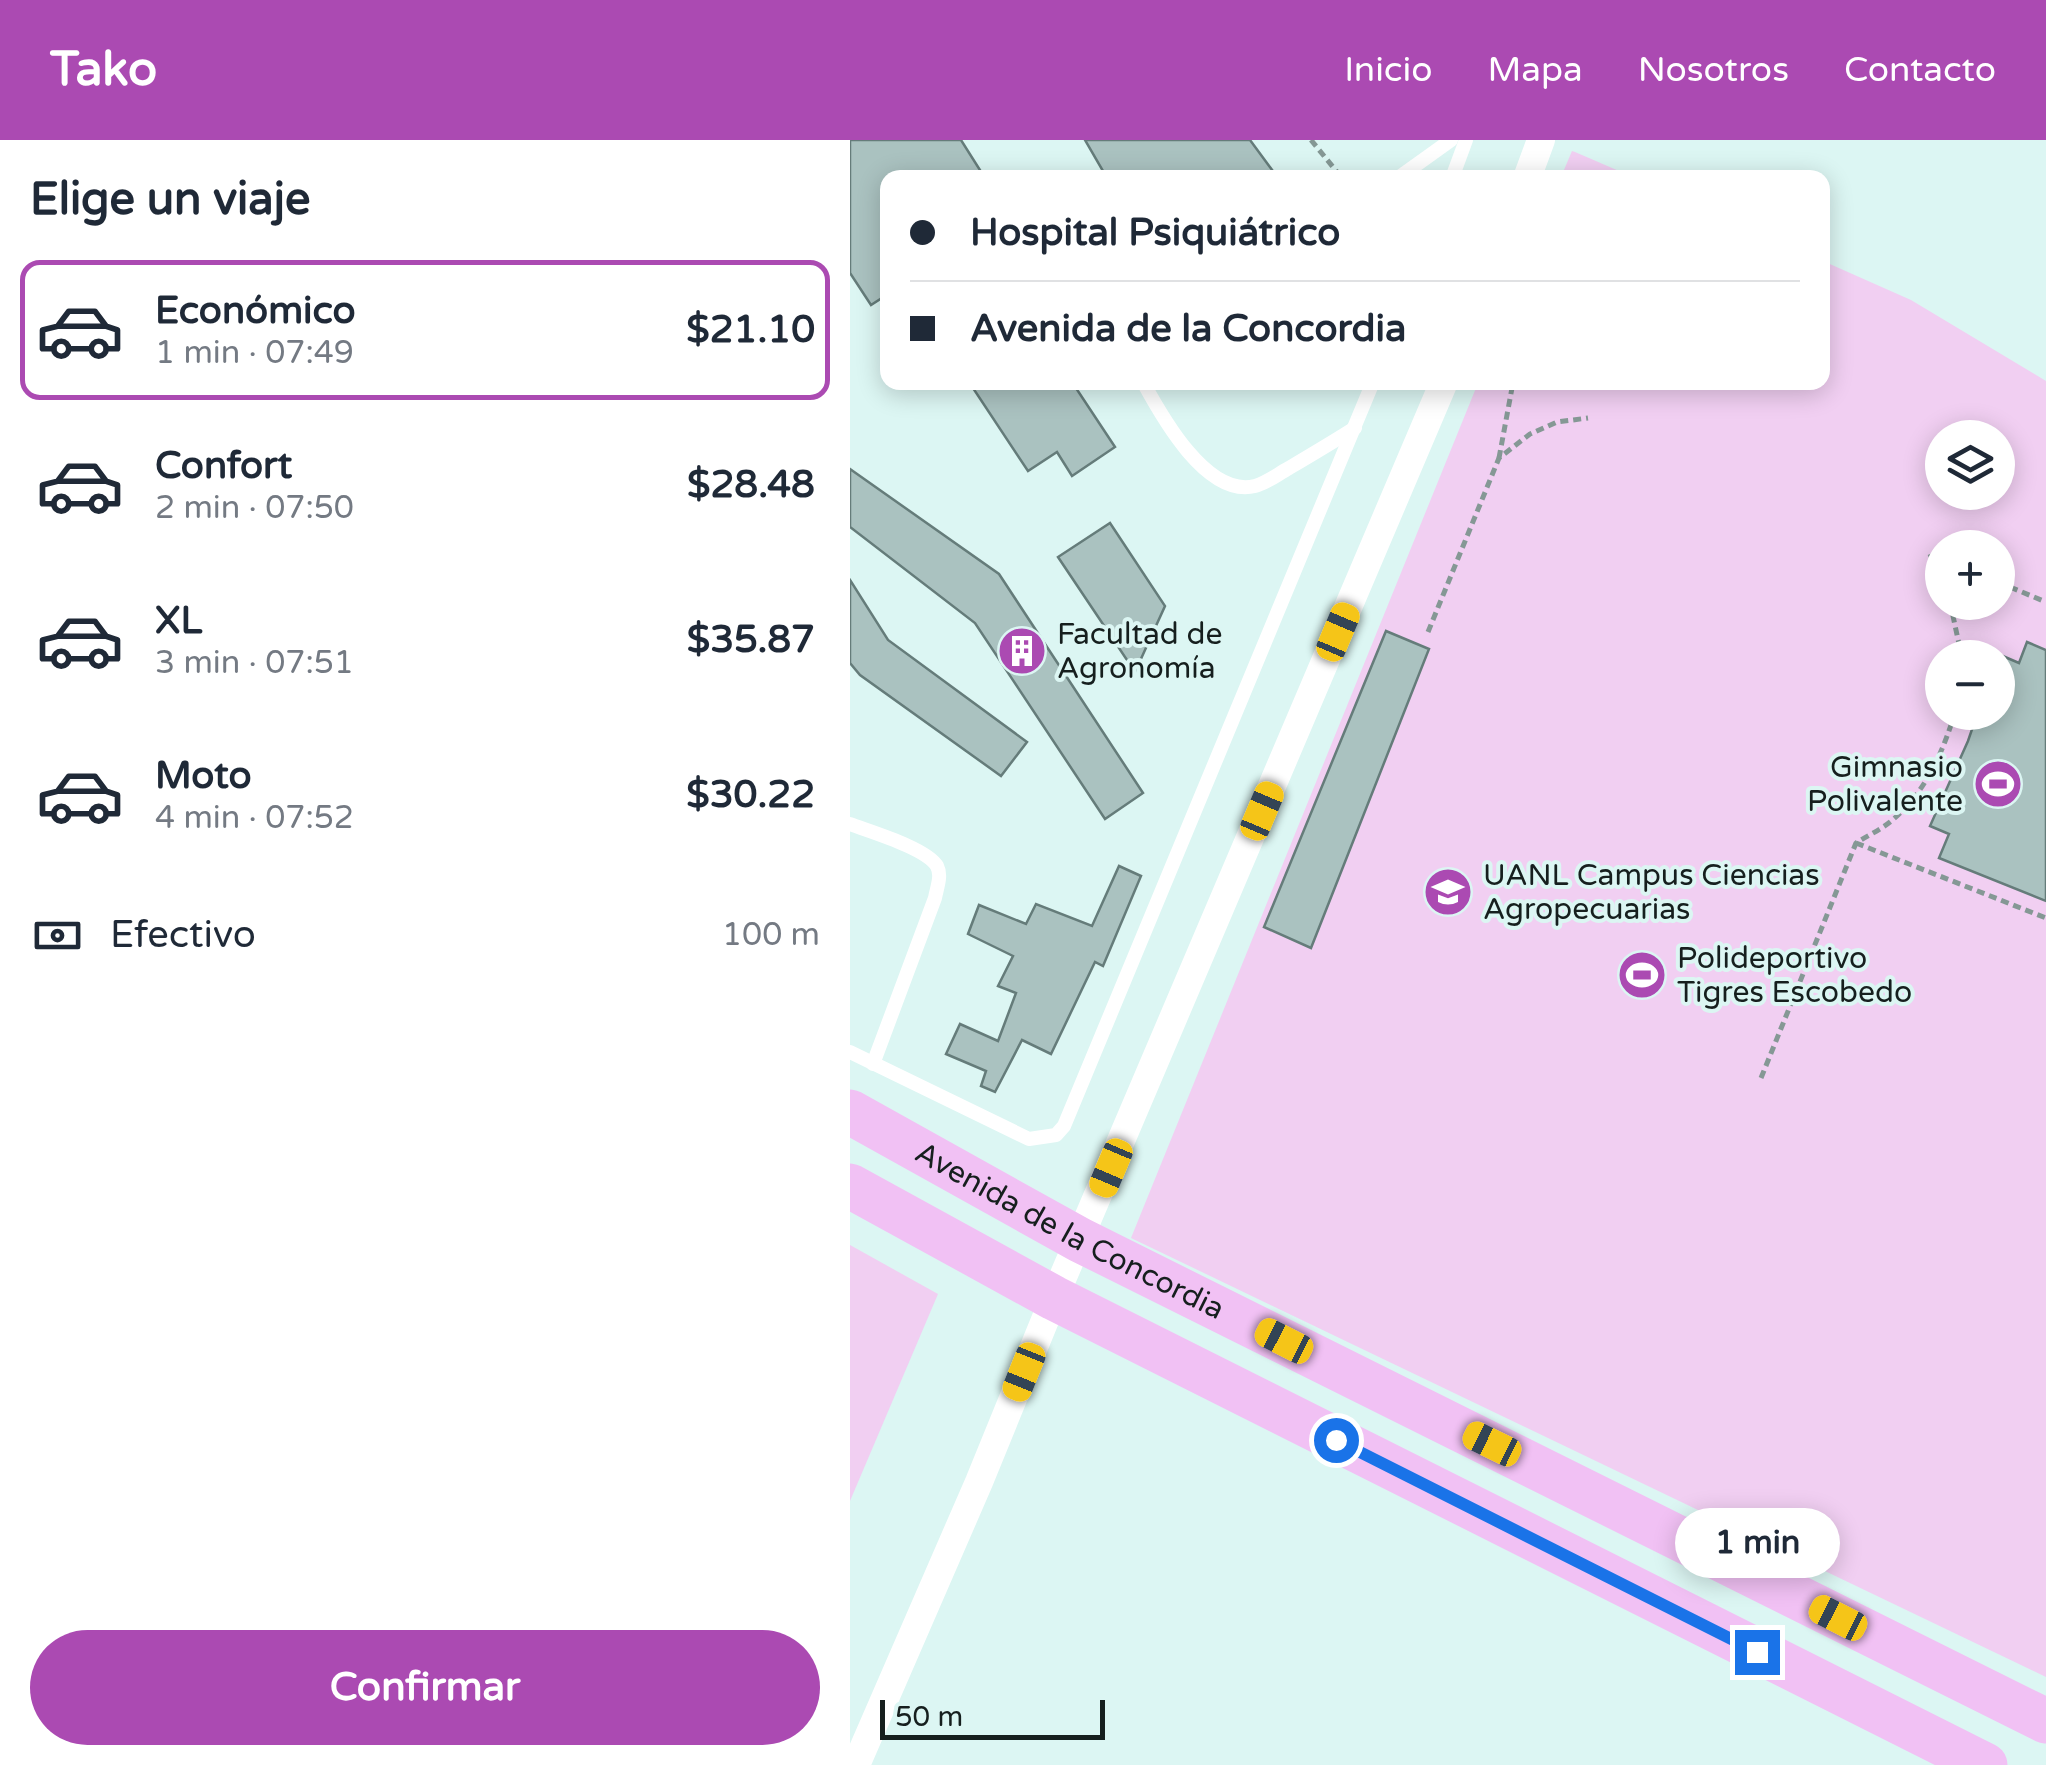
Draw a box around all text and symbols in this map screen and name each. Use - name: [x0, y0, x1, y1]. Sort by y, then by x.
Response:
- text: Tako: [50, 41, 157, 99]
- text: Inicio: [1344, 49, 1433, 91]
- text: Mapa: [1488, 49, 1583, 91]
- text: Nosotros: [1638, 49, 1789, 91]
- text: Contacto: [1844, 49, 1996, 91]
- text: Elige un viaje: [30, 173, 310, 227]
- text: Hospital Psiquiátrico: [970, 210, 1340, 256]
- icon: car: [35, 285, 125, 375]
- text: Económico: [155, 288, 356, 334]
- text: Avenida de la Concordia: [970, 306, 1406, 352]
- text: $21.10: [686, 307, 815, 353]
- text: 1 min · 07:49: [155, 334, 354, 372]
- map controls: [1925, 420, 2015, 730]
- button: layers: [1925, 420, 2015, 510]
- icon: car: [35, 440, 125, 530]
- text: Confort: [155, 443, 292, 489]
- text: $28.48: [687, 462, 815, 508]
- text: 2 min · 07:50: [155, 489, 354, 527]
- button: +: [1925, 530, 2015, 620]
- icon: car: [35, 595, 125, 685]
- text: XL: [155, 598, 202, 644]
- car: [1312, 599, 1364, 665]
- place label: Facultad de Agronomía: [1057, 616, 1223, 687]
- text: $35.87: [687, 617, 815, 663]
- building icon: Facultad de Agronomía: [996, 625, 1048, 677]
- button: −: [1925, 640, 2015, 730]
- text: 3 min · 07:51: [155, 644, 354, 682]
- place label: Gimnasio Polivalente: [1807, 749, 1963, 820]
- icon: car: [35, 750, 125, 840]
- text: Moto: [155, 753, 251, 799]
- sports icon: Gimnasio Polivalente: [1972, 758, 2024, 810]
- text: $30.22: [686, 772, 815, 818]
- car: [1236, 778, 1288, 844]
- text: 4 min · 07:52: [155, 799, 354, 837]
- place label: UANL Campus Ciencias Agropecuarias: [1483, 857, 1820, 928]
- school or university icon: UANL Campus Ciencias Agropecuarias: [1422, 866, 1474, 918]
- icon: cash: [30, 908, 85, 963]
- text: Efectivo: [110, 912, 256, 958]
- text: 100 m: [722, 916, 820, 954]
- place label: Polideportivo Tigres Escobedo: [1677, 940, 1912, 1011]
- sports icon: Polideportivo Tigres Escobedo: [1616, 949, 1668, 1001]
- street label: Avenida de la Concordia: [909, 1134, 1231, 1327]
- car: [1085, 1135, 1137, 1201]
- car: [1250, 1314, 1318, 1368]
- car: [999, 1339, 1049, 1405]
- car: [1458, 1417, 1526, 1471]
- route start: [1314, 1418, 1359, 1463]
- callout: 1 min: [1674, 1507, 1840, 1577]
- text: 1 min: [1715, 1524, 1800, 1562]
- car: [1804, 1591, 1872, 1645]
- button: Confirmar: [30, 1630, 820, 1745]
- route end: [1735, 1630, 1780, 1675]
- scale bar: [880, 1695, 1105, 1740]
- text: 50 m: [895, 1700, 963, 1734]

